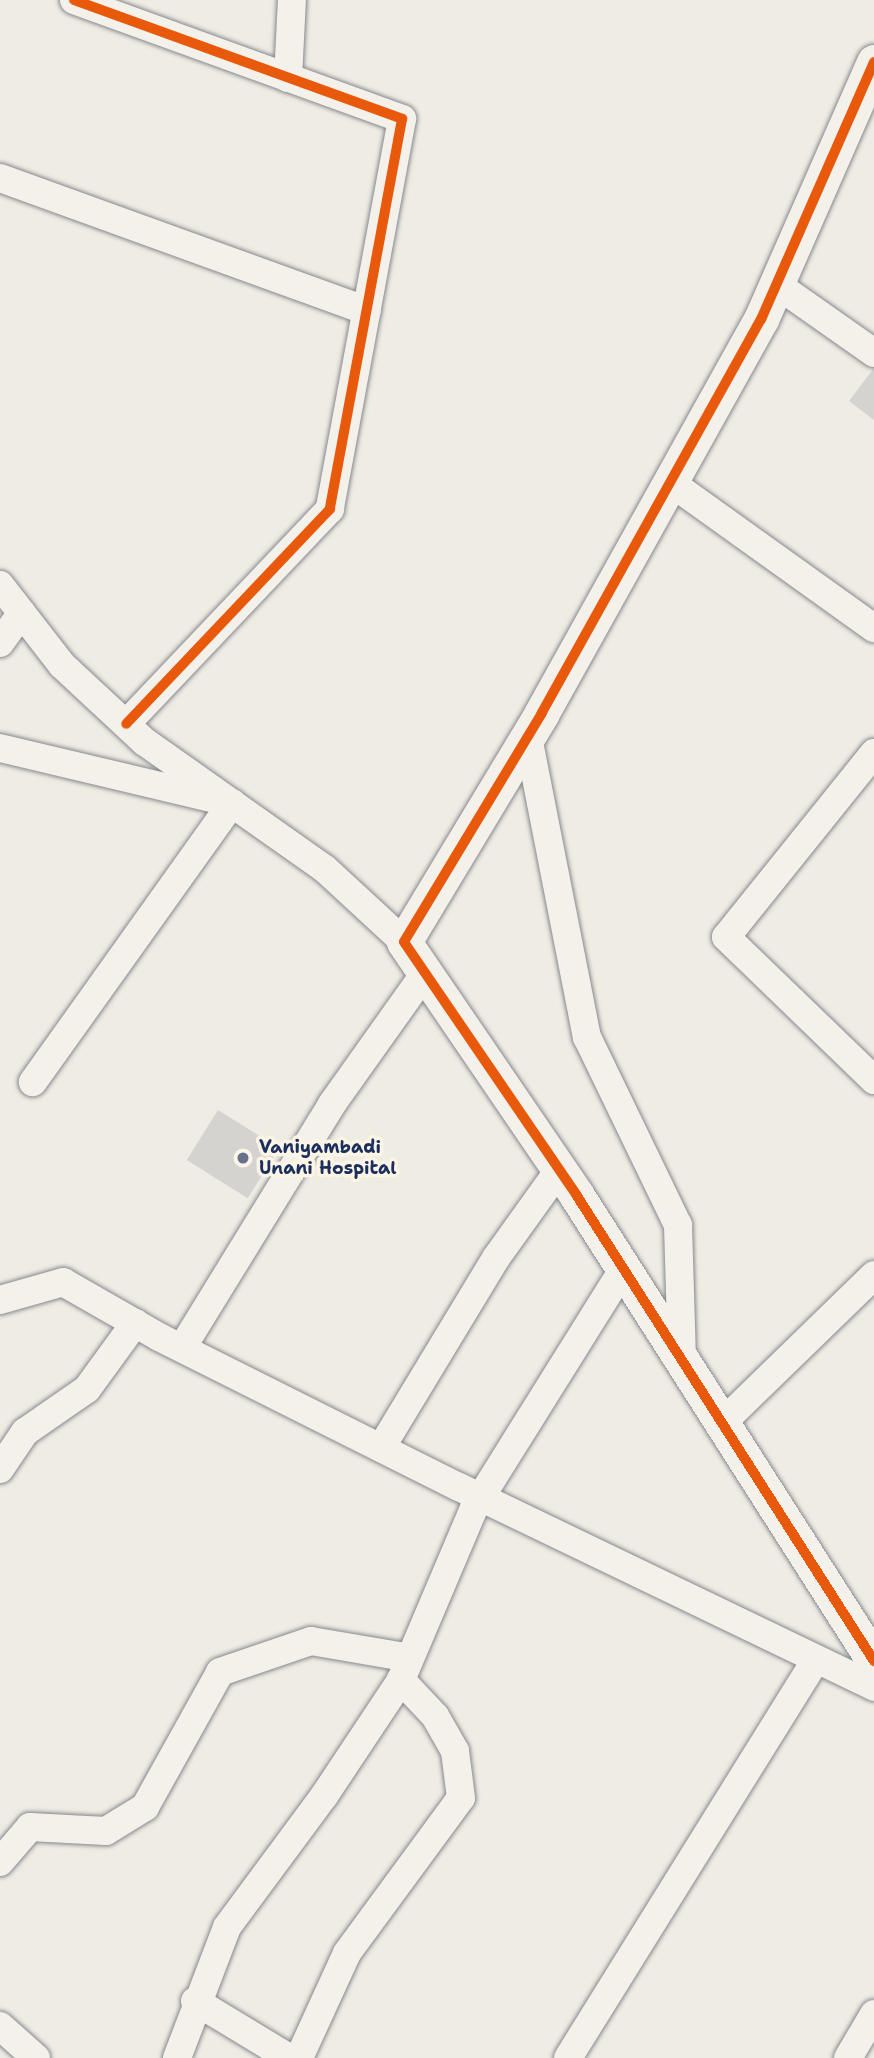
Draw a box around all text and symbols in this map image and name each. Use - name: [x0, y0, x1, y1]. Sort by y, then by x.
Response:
- place label: Vaniyambadi Unani Hospital: [259, 1137, 396, 1180]
- marker: Vaniyambadi Unani Hospital: [233, 1148, 253, 1168]

